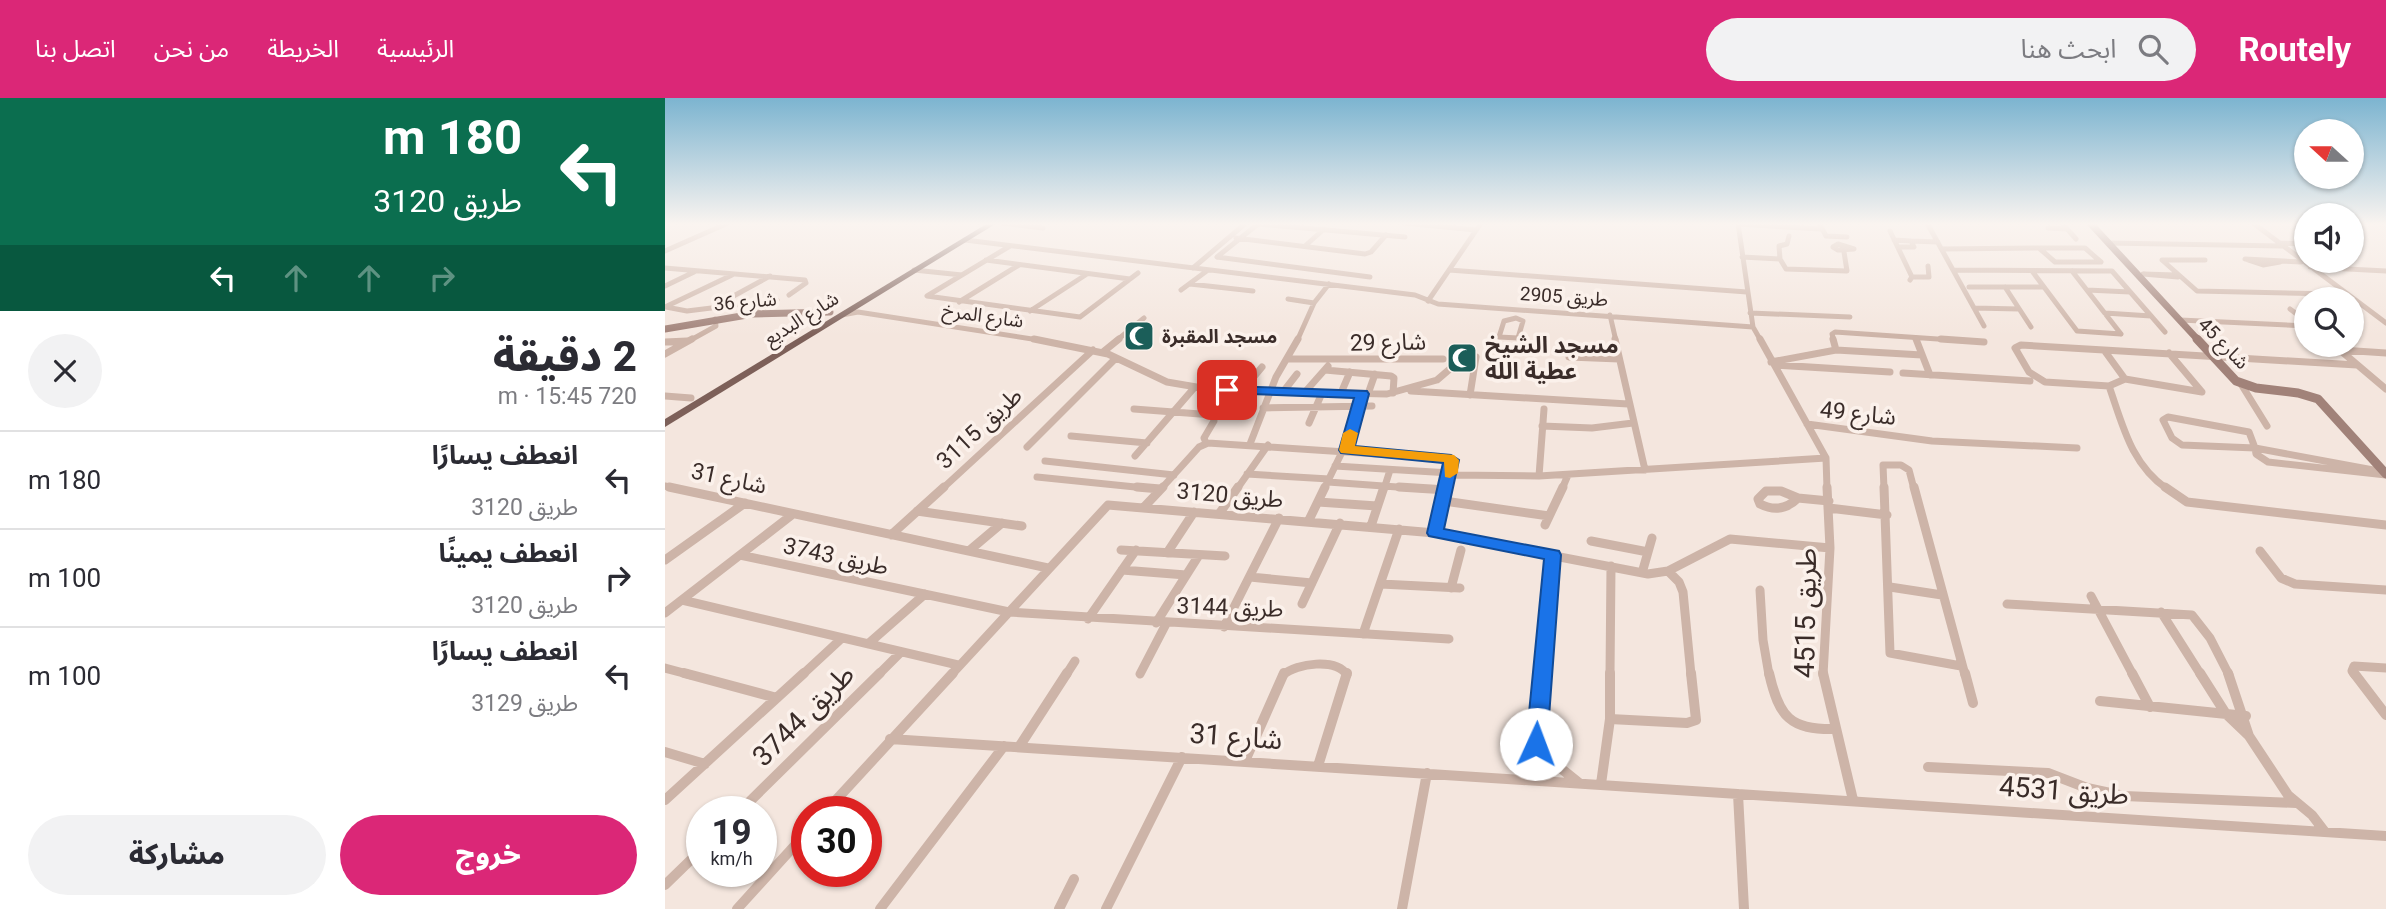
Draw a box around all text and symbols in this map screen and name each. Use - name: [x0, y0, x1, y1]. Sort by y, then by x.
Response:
- search box: [1706, 18, 2196, 81]
- icon: search: [2134, 30, 2172, 68]
- text: Routely: [2238, 30, 2351, 69]
- text: ابحث هنا: [2020, 34, 2116, 64]
- text: اتصل بنا: [35, 35, 116, 63]
- text: من نحن: [154, 35, 229, 63]
- text: الخريطة: [267, 35, 339, 63]
- text: الرئيسية: [377, 35, 454, 63]
- text: 180 m: [383, 109, 522, 166]
- north arrow: [2294, 119, 2364, 189]
- map controls: [2294, 119, 2364, 357]
- icon: left: [546, 126, 637, 217]
- text: طريق 3120: [373, 182, 522, 220]
- button: sound: [2294, 203, 2364, 273]
- icon: left: [204, 259, 242, 297]
- icon: ahead: [277, 259, 315, 297]
- icon: ahead: [350, 259, 388, 297]
- icon: right: [423, 259, 461, 297]
- street label: طريق 2905: [1519, 282, 1609, 311]
- street label: شارع 36: [713, 287, 778, 318]
- street label: شارع البديع: [760, 287, 844, 353]
- button: search: [2294, 287, 2364, 357]
- street label: شارع المرخ: [941, 298, 1025, 335]
- street label: شارع 45: [2192, 313, 2254, 375]
- mosque icon: مسجد المقبرة: [1122, 319, 1156, 353]
- place label: مسجد المقبرة: [1162, 325, 1277, 348]
- street label: شارع 29: [1350, 328, 1426, 360]
- text: 2 دقيقة: [493, 332, 637, 381]
- place label: مسجد الشيخ عطية الله: [1485, 332, 1619, 385]
- button: close: [28, 334, 102, 408]
- mosque icon: مسجد الشيخ عطية الله: [1445, 341, 1479, 375]
- pin: [1197, 360, 1257, 420]
- icon: arrive: [1208, 371, 1246, 409]
- street label: طريق 3115: [931, 382, 1028, 475]
- text: 720 m · 15:45: [498, 383, 637, 410]
- street label: شارع 49: [1818, 396, 1897, 434]
- text: انعطف يسارًا: [432, 440, 578, 470]
- street label: شارع 31: [688, 457, 769, 503]
- icon: left: [599, 461, 637, 499]
- text: 180 m: [28, 465, 101, 495]
- street label: طريق 3120: [1176, 477, 1284, 514]
- text: طريق 3120: [471, 494, 578, 521]
- street label: طريق 3743: [781, 532, 891, 581]
- text: انعطف يمينًا: [439, 538, 578, 568]
- street label: طريق 4515: [1788, 548, 1824, 678]
- icon: right: [599, 559, 637, 597]
- text: 100 m: [28, 563, 101, 593]
- text: طريق 3120: [471, 592, 578, 619]
- street label: طريق 3144: [1176, 592, 1284, 623]
- text: انعطف يسارًا: [432, 636, 578, 666]
- icon: left: [599, 657, 637, 695]
- street label: طريق 3744: [746, 658, 862, 774]
- text: 100 m: [28, 661, 101, 691]
- text: طريق 3129: [471, 690, 578, 717]
- position arrow: [1499, 707, 1573, 781]
- street label: شارع 31: [1188, 717, 1284, 760]
- street label: طريق 4531: [1998, 770, 2130, 812]
- speed limit sign: 30: [791, 796, 882, 887]
- text: 19: [711, 812, 752, 853]
- button: مشاركة: [28, 815, 326, 895]
- button: خروج: [340, 815, 637, 895]
- text: km/h: [710, 848, 753, 869]

